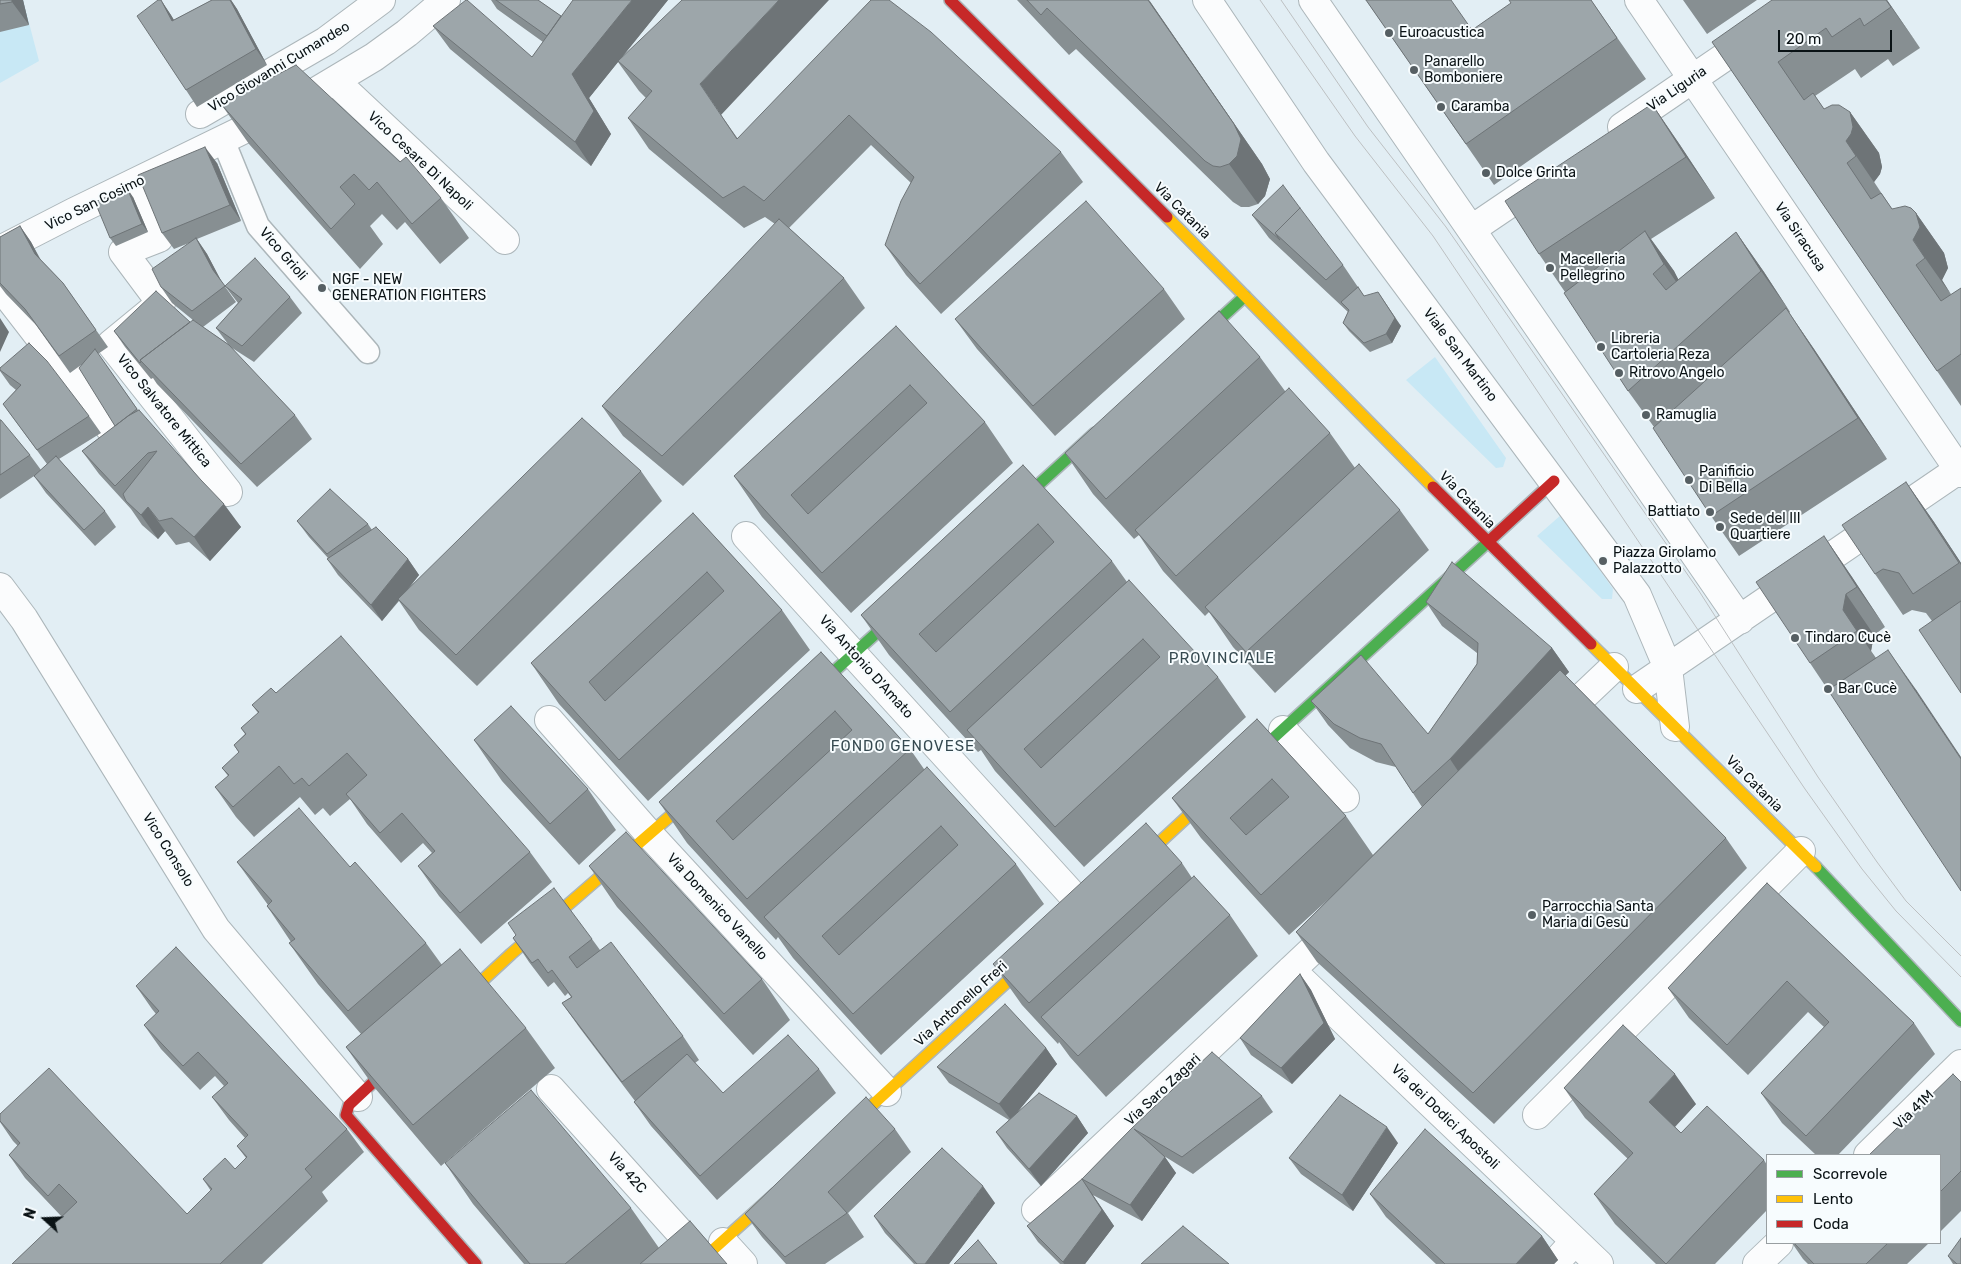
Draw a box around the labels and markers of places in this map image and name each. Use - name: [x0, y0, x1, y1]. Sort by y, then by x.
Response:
- place label: Euroacustica: [1399, 25, 1484, 41]
- marker: Euroacustica: [1383, 27, 1395, 39]
- place label: Panarello Bomboniere: [1424, 54, 1503, 86]
- marker: Panarello Bomboniere: [1408, 64, 1420, 76]
- place label: Caramba: [1451, 99, 1509, 115]
- marker: Caramba: [1435, 101, 1447, 113]
- place label: Dolce Grinta: [1496, 165, 1576, 181]
- marker: Dolce Grinta: [1480, 167, 1492, 179]
- place label: Macelleria Pellegrino: [1560, 252, 1625, 284]
- marker: Macelleria Pellegrino: [1544, 262, 1556, 274]
- place label: NGF - NEW GENERATION FIGHTERS: [332, 272, 486, 304]
- marker: NGF - NEW GENERATION FIGHTERS: [316, 282, 328, 294]
- place label: Libreria Cartoleria Reza: [1611, 331, 1710, 364]
- marker: Libreria Cartoleria Reza: [1595, 341, 1607, 353]
- place label: Ritrovo Angelo: [1629, 365, 1724, 381]
- marker: Ritrovo Angelo: [1613, 367, 1625, 379]
- place label: Ramuglia: [1656, 407, 1717, 423]
- marker: Ramuglia: [1640, 409, 1652, 421]
- place label: Panificio Di Bella: [1699, 464, 1754, 497]
- marker: Panificio Di Bella: [1683, 474, 1695, 486]
- place label: Battiato: [1647, 504, 1700, 520]
- marker: Battiato: [1704, 506, 1716, 518]
- place label: Sede del III Quartiere: [1730, 511, 1801, 544]
- marker: Sede del III Quartiere: [1714, 521, 1726, 533]
- place label: Piazza Girolamo Palazzotto: [1613, 545, 1716, 578]
- marker: Piazza Girolamo Palazzotto: [1597, 555, 1609, 567]
- place label: Tindaro Cucè: [1805, 630, 1891, 646]
- marker: Tindaro Cucè: [1789, 632, 1801, 644]
- place label: Bar Cucè: [1838, 681, 1897, 697]
- marker: Bar Cucè: [1822, 683, 1834, 695]
- place label: Parrocchia Santa Maria di Gesù: [1542, 899, 1654, 932]
- marker: Parrocchia Santa Maria di Gesù: [1526, 909, 1538, 921]

